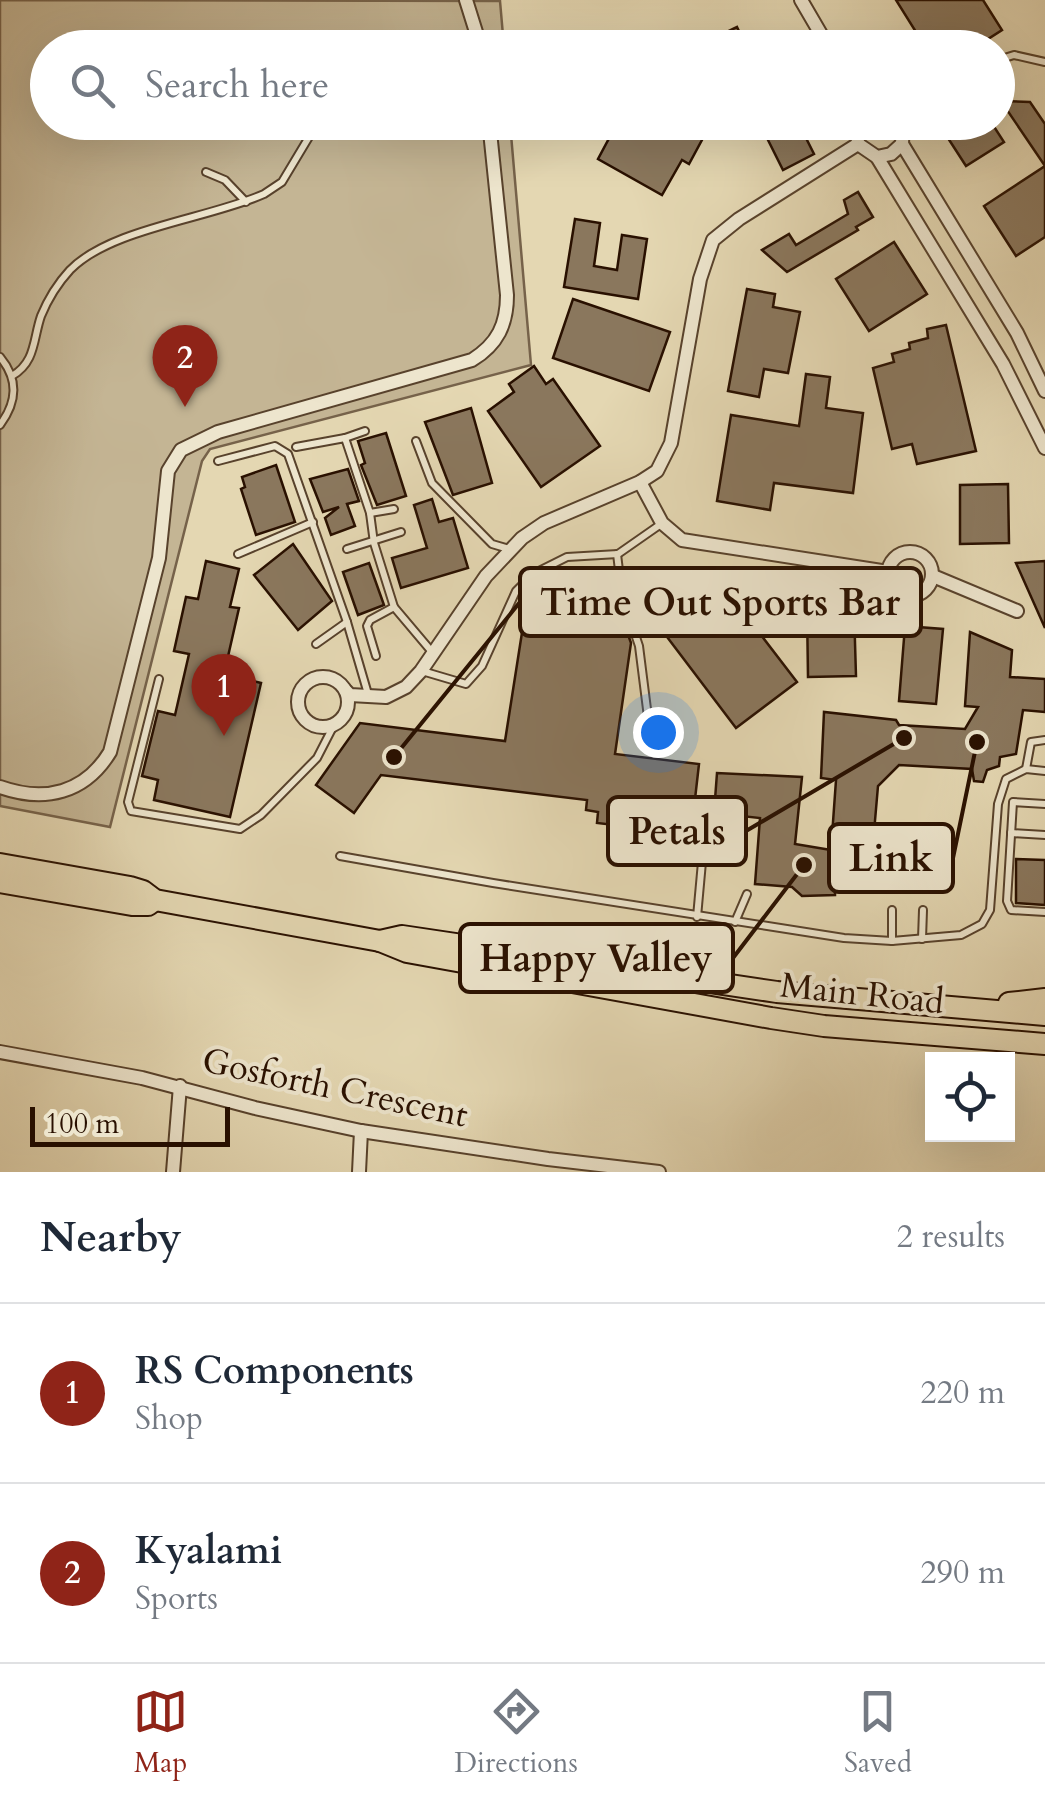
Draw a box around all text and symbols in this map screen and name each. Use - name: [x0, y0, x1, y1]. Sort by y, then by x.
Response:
- search box: [30, 30, 1015, 140]
- icon: search: [65, 58, 120, 113]
- text: Search here: [145, 59, 329, 111]
- pin: 2: [152, 324, 218, 407]
- callout: Time Out Sports Bar: [520, 568, 921, 636]
- text: Time Out Sports Bar: [540, 577, 901, 629]
- pin: 1: [192, 654, 256, 736]
- your location: [633, 707, 684, 758]
- callout: Petals: [608, 797, 746, 865]
- text: Petals: [628, 806, 726, 858]
- callout: Link: [829, 824, 953, 892]
- text: Link: [849, 833, 933, 885]
- callout: Happy Valley: [460, 924, 733, 992]
- text: Happy Valley: [479, 933, 713, 985]
- street label: Main Road: [778, 962, 946, 1026]
- street label: Gosforth Crescent: [198, 1036, 472, 1140]
- map controls: [925, 1052, 1015, 1142]
- button: locate: [925, 1052, 1015, 1142]
- scale bar: [30, 1102, 230, 1146]
- text: 100 m: [45, 1105, 119, 1143]
- text: Nearby: [40, 1209, 182, 1266]
- text: 2 results: [897, 1215, 1005, 1259]
- text: RS Components: [135, 1345, 414, 1397]
- text: 1: [64, 1371, 81, 1415]
- text: 220 m: [920, 1371, 1005, 1415]
- text: Shop: [135, 1397, 203, 1441]
- text: Kyalami: [135, 1525, 282, 1577]
- text: 2: [64, 1551, 81, 1595]
- text: 290 m: [920, 1551, 1005, 1595]
- text: Sports: [135, 1577, 218, 1621]
- tab: Map: [133, 1684, 188, 1782]
- tab: Directions: [454, 1684, 578, 1782]
- tab: Saved: [844, 1684, 912, 1782]

